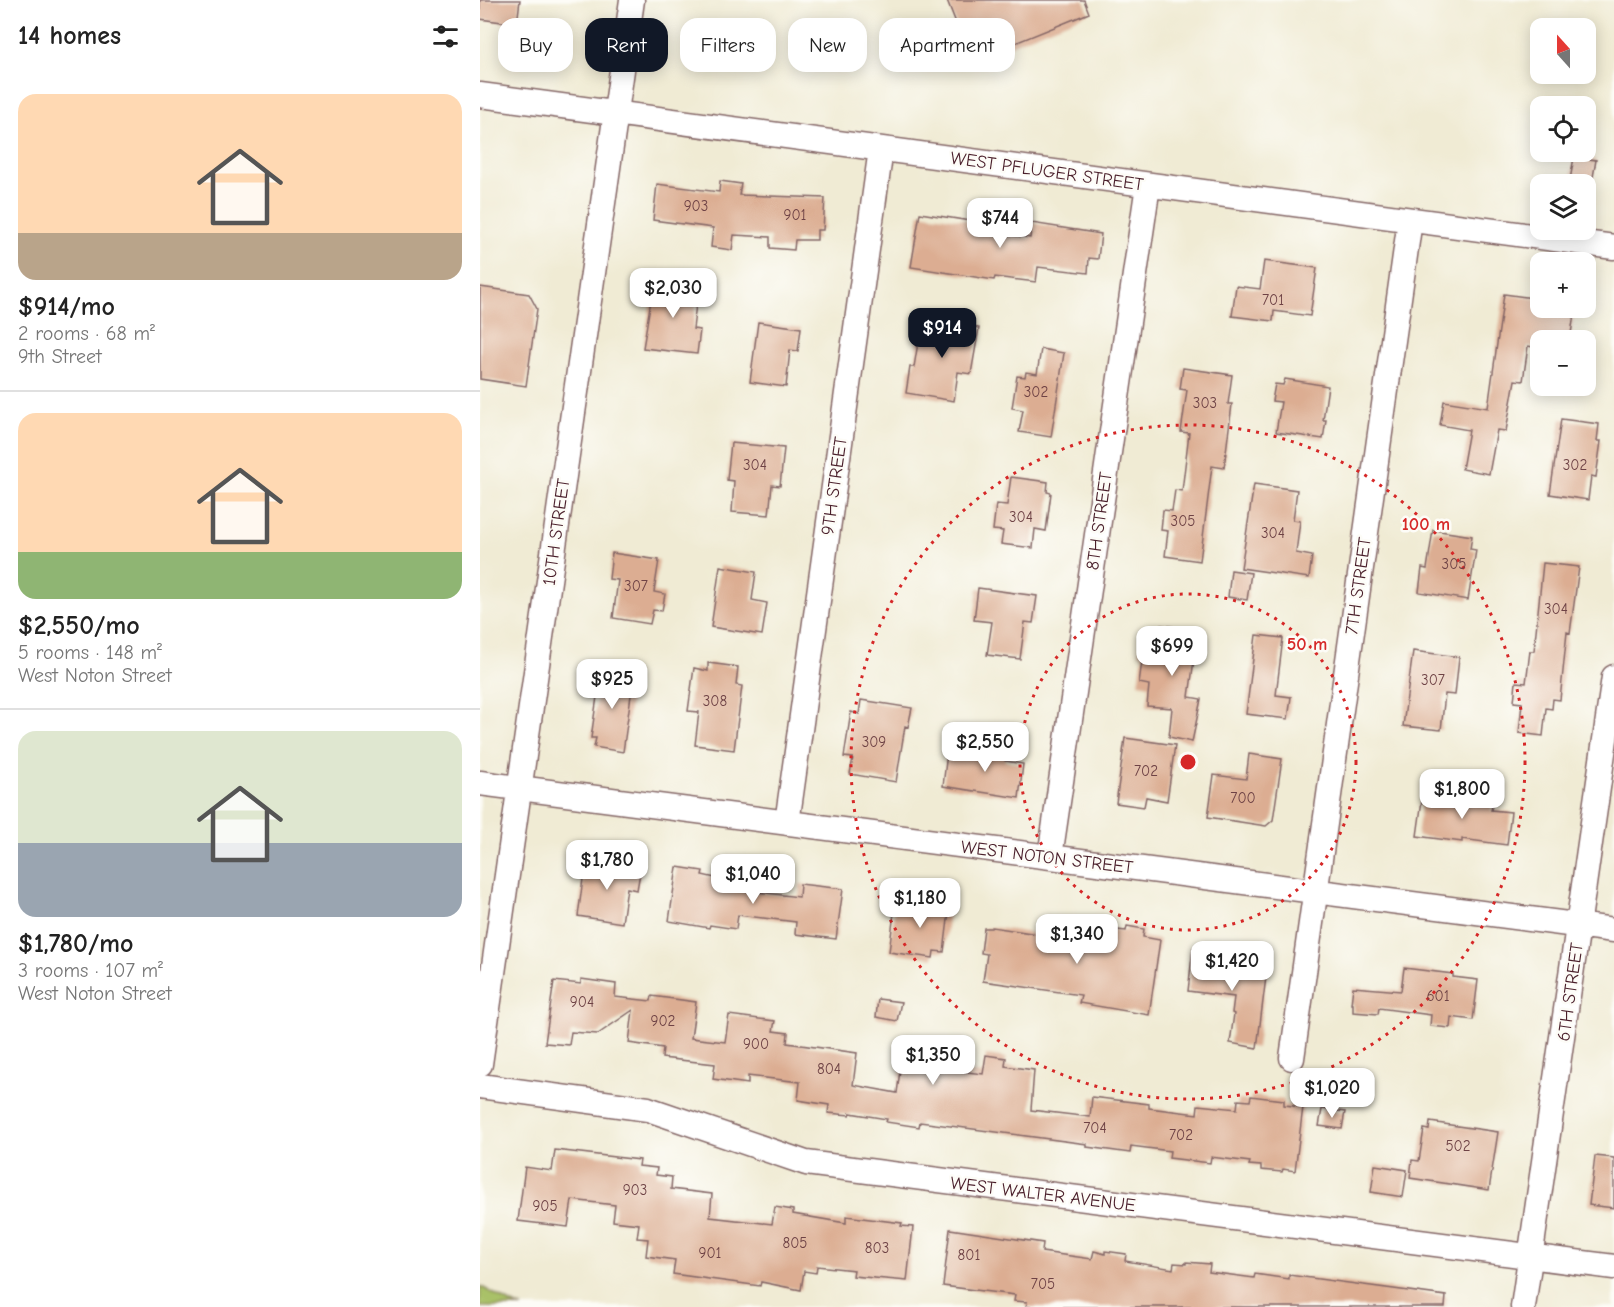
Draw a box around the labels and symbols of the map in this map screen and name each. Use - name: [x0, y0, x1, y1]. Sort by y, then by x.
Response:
- north arrow: [1530, 18, 1596, 84]
- street label: WEST PFLUGER STREET: [949, 148, 1145, 196]
- house number: 903: [684, 197, 708, 215]
- pin: $744: [964, 198, 1036, 249]
- house number: 901: [783, 206, 807, 224]
- pin: $2,030: [624, 268, 722, 319]
- house number: 701: [1262, 291, 1284, 309]
- pin: $914: [906, 308, 978, 359]
- house number: 302: [1024, 383, 1048, 401]
- house number: 303: [1193, 394, 1217, 412]
- street label: 9TH STREET: [817, 435, 852, 537]
- house number: 304: [743, 456, 767, 474]
- house number: 302: [1563, 456, 1587, 474]
- street label: 8TH STREET: [1082, 470, 1117, 571]
- street label: 10TH STREET: [539, 477, 574, 587]
- house number: 304: [1009, 508, 1033, 526]
- house number: 305: [1171, 512, 1195, 530]
- text: 100 m: [1402, 514, 1450, 535]
- house number: 304: [1261, 524, 1285, 542]
- street label: 7TH STREET: [1341, 535, 1376, 636]
- house number: 305: [1442, 555, 1466, 573]
- house number: 307: [624, 577, 648, 595]
- house number: 304: [1544, 600, 1568, 618]
- pin: $699: [1136, 626, 1208, 677]
- text: 50 m: [1287, 634, 1327, 655]
- pin: $925: [576, 659, 648, 710]
- house number: 307: [1421, 671, 1445, 689]
- house number: 308: [703, 692, 727, 710]
- pin: $2,550: [936, 722, 1034, 773]
- house number: 309: [862, 733, 886, 751]
- centre of rings: [1178, 752, 1198, 772]
- house number: 702: [1134, 762, 1158, 780]
- pin: $1,800: [1413, 769, 1511, 820]
- house number: 700: [1230, 789, 1256, 807]
- street label: WEST NOTON STREET: [960, 837, 1135, 879]
- pin: $1,780: [558, 840, 656, 891]
- pin: $1,040: [704, 854, 802, 905]
- pin: $1,180: [871, 878, 969, 929]
- pin: $1,340: [1028, 914, 1126, 965]
- pin: $1,420: [1183, 941, 1281, 992]
- street label: 6TH STREET: [1553, 941, 1588, 1043]
- house number: 601: [1426, 987, 1450, 1005]
- house number: 904: [570, 993, 594, 1011]
- house number: 902: [651, 1012, 675, 1030]
- house number: 900: [743, 1035, 769, 1053]
- pin: $1,350: [884, 1035, 982, 1086]
- house number: 804: [817, 1060, 841, 1078]
- pin: $1,020: [1283, 1068, 1381, 1119]
- house number: 704: [1083, 1119, 1107, 1137]
- house number: 702: [1169, 1126, 1193, 1144]
- house number: 502: [1445, 1137, 1471, 1155]
- street label: WEST WALTER AVENUE: [949, 1173, 1137, 1216]
- house number: 903: [623, 1181, 647, 1199]
- house number: 905: [532, 1197, 558, 1215]
- house number: 805: [783, 1234, 808, 1252]
- house number: 803: [865, 1239, 889, 1257]
- house number: 901: [698, 1244, 722, 1262]
- house number: 801: [958, 1246, 980, 1264]
- house number: 705: [1031, 1275, 1055, 1293]

